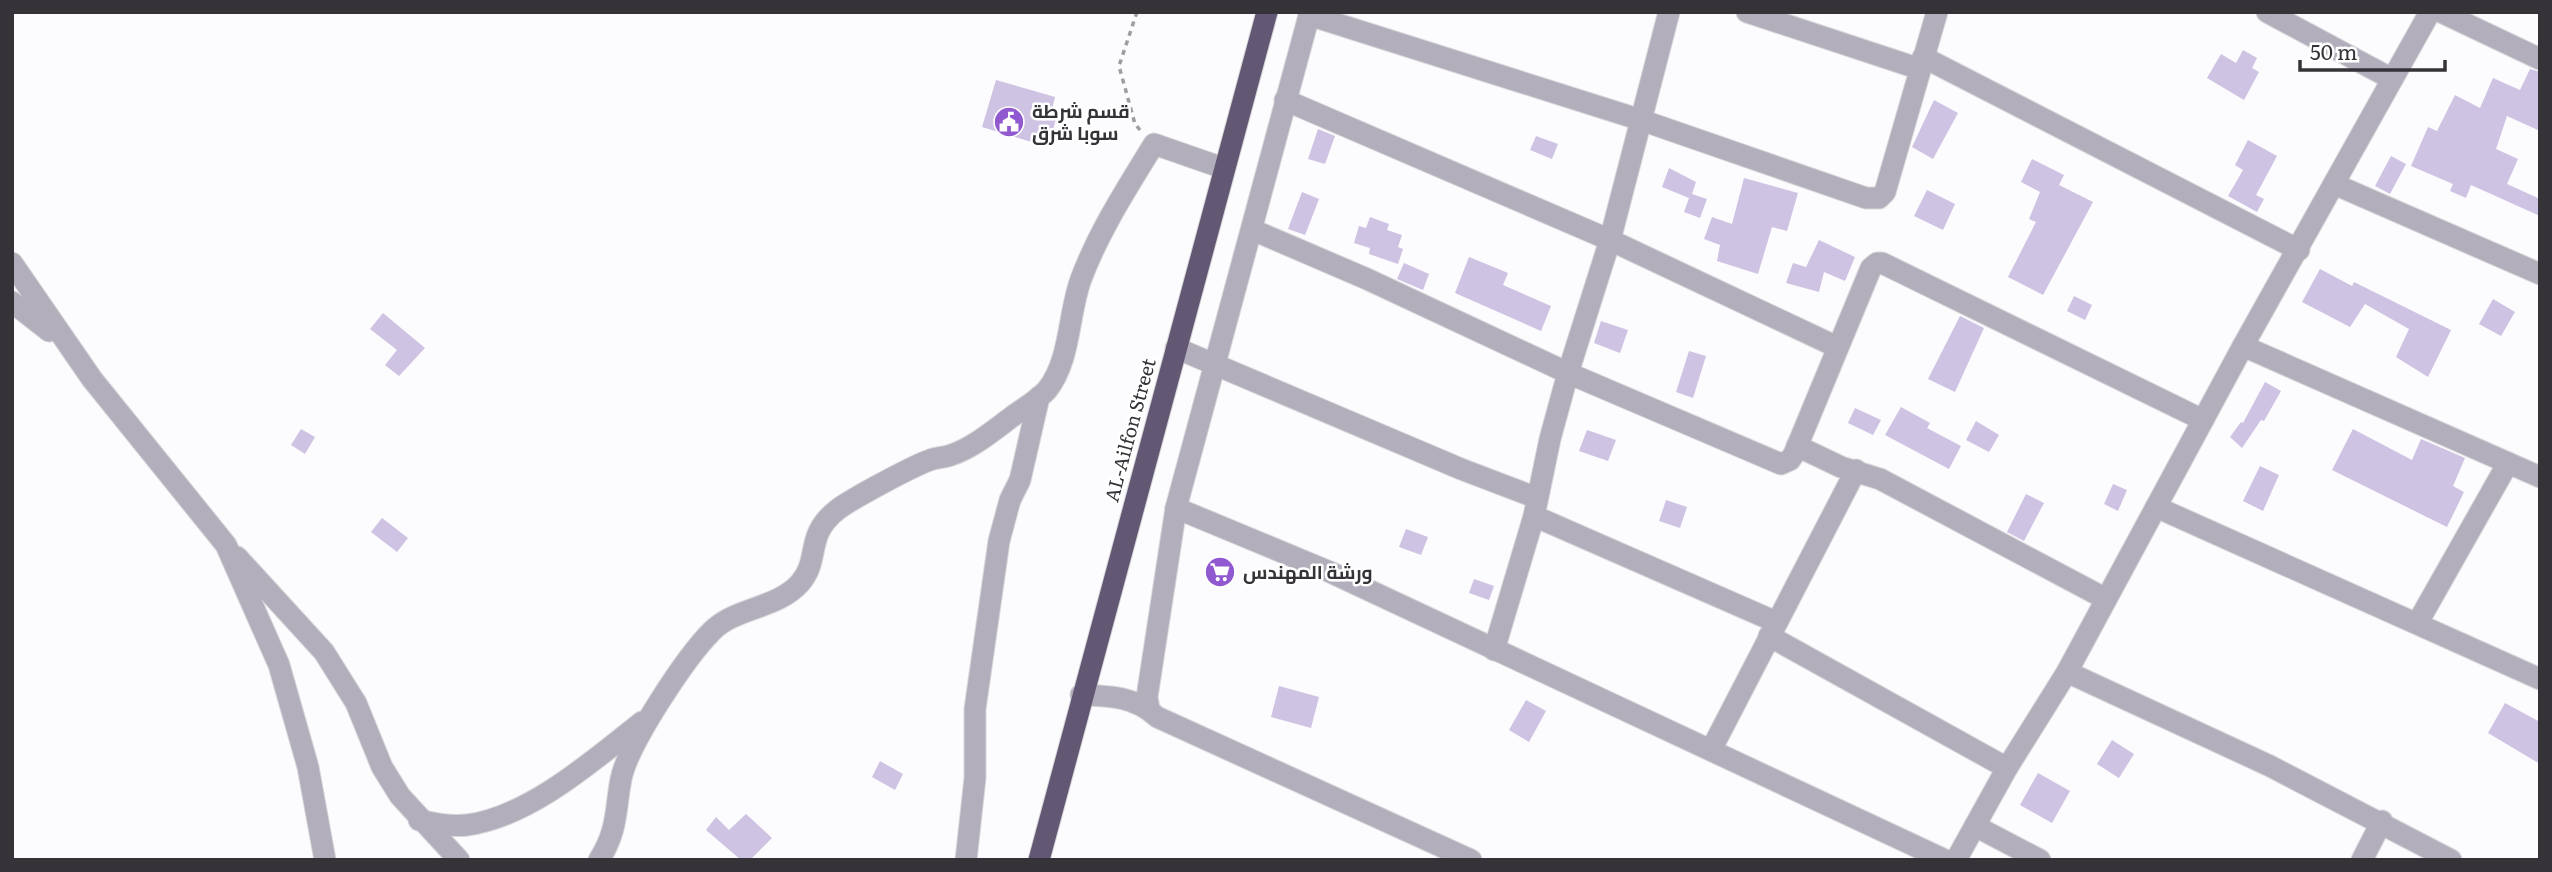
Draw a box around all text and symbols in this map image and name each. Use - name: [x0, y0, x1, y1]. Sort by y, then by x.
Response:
- scale bar: [2300, 28, 2445, 72]
- text: 50 m: [2310, 35, 2357, 66]
- place label: قسم شرطة سوبا شرق: [1032, 96, 1130, 146]
- public building icon: قسم شرطة سوبا شرق: [992, 105, 1026, 139]
- street label: AL-Ailfon Street: [1096, 354, 1162, 505]
- supermarket icon: ورشة المهندس: [1203, 555, 1237, 589]
- place label: ورشة المهندس: [1243, 557, 1373, 585]

